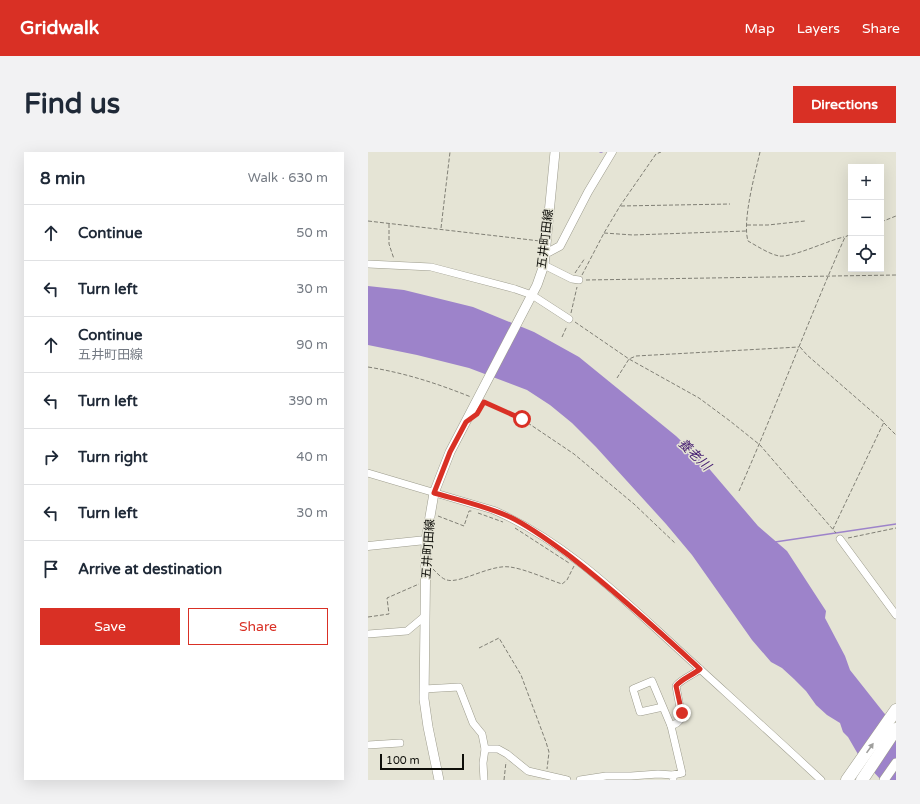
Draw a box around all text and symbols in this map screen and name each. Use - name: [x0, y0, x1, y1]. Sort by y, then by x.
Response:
- text: Gridwalk: [20, 17, 99, 39]
- text: Map: [745, 20, 775, 37]
- text: Layers: [797, 20, 840, 37]
- text: Share: [862, 20, 900, 37]
- button: Directions: [793, 86, 896, 123]
- text: Find us: [24, 87, 120, 121]
- map controls: [848, 164, 884, 272]
- button: +: [848, 164, 884, 200]
- text: 8 min: [40, 168, 85, 189]
- text: Walk · 630 m: [248, 170, 328, 186]
- button: −: [848, 200, 884, 236]
- street label: 五井町田線: [534, 208, 556, 270]
- icon: ahead: [40, 222, 62, 244]
- text: Continue: [78, 224, 142, 242]
- text: 50 m: [296, 225, 328, 241]
- button: locate: [848, 236, 884, 272]
- icon: left: [40, 278, 62, 300]
- text: Turn left: [78, 280, 138, 298]
- text: 30 m: [296, 281, 328, 297]
- text: Continue: [78, 326, 142, 344]
- icon: ahead: [40, 334, 62, 356]
- text: 90 m: [296, 337, 328, 353]
- text: 五井町田線: [78, 347, 143, 363]
- icon: left: [40, 390, 62, 412]
- text: Turn left: [78, 392, 138, 410]
- text: 390 m: [288, 393, 328, 409]
- route start: [513, 410, 531, 428]
- water label: 養老川: [675, 435, 715, 475]
- icon: right: [40, 446, 62, 468]
- text: Turn right: [78, 448, 148, 466]
- text: 40 m: [296, 449, 328, 465]
- icon: left: [40, 502, 62, 524]
- text: Turn left: [78, 504, 138, 522]
- text: 30 m: [296, 505, 328, 521]
- street label: 五井町田線: [419, 519, 437, 579]
- icon: arrive: [40, 558, 62, 580]
- text: Arrive at destination: [78, 560, 222, 578]
- button: Save: [40, 608, 180, 645]
- button: Share: [188, 608, 328, 645]
- route end: [673, 704, 691, 722]
- one-way arrow: [866, 743, 874, 753]
- scale bar: [380, 752, 464, 771]
- text: 100 m: [386, 754, 420, 767]

